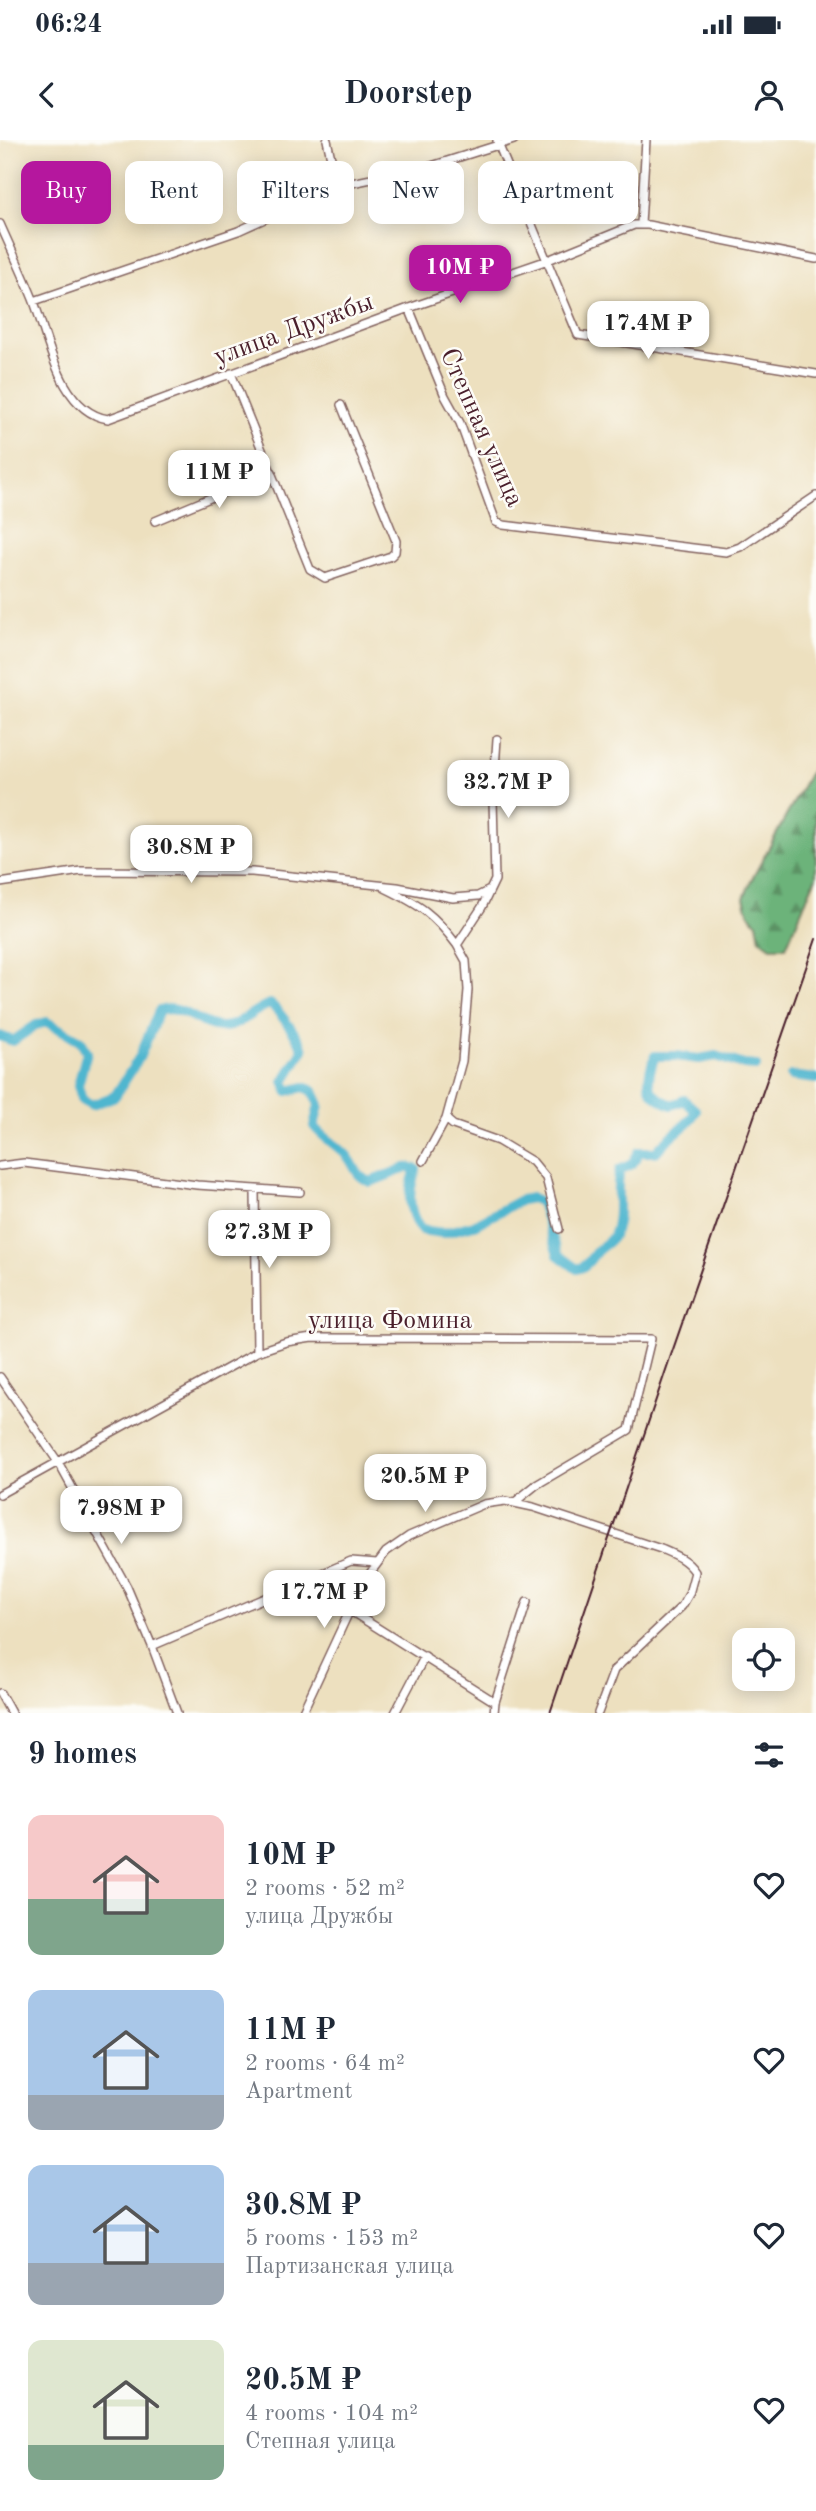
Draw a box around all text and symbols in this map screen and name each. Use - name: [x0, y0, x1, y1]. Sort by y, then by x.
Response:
- text: 06:24: [35, 12, 103, 38]
- icon: back: [28, 76, 66, 114]
- icon: person: [750, 76, 788, 114]
- text: Doorstep: [343, 79, 473, 111]
- chip: Buy: [21, 161, 111, 224]
- chip: Rent: [125, 161, 223, 224]
- chip: Filters: [237, 161, 354, 224]
- chip: New: [368, 161, 464, 224]
- chip: Apartment: [478, 161, 638, 224]
- pin: 10M ₽: [411, 246, 509, 305]
- text: 10M ₽: [425, 256, 495, 279]
- street label: улица Дружбы: [211, 289, 377, 371]
- pin: 17.4M ₽: [583, 302, 713, 361]
- text: 17.4M ₽: [603, 312, 693, 335]
- street label: Степная улица: [435, 345, 528, 511]
- pin: 11M ₽: [170, 450, 268, 510]
- text: 11M ₽: [184, 461, 254, 484]
- pin: 32.7M ₽: [443, 760, 573, 820]
- text: 32.7M ₽: [463, 771, 553, 794]
- pin: 30.8M ₽: [126, 826, 256, 885]
- text: 30.8M ₽: [146, 836, 236, 859]
- pin: 27.3M ₽: [204, 1210, 334, 1270]
- text: 27.3M ₽: [224, 1221, 314, 1244]
- street label: улица Фомина: [308, 1308, 472, 1334]
- pin: 20.5M ₽: [360, 1454, 490, 1514]
- text: 20.5M ₽: [380, 1465, 470, 1488]
- pin: 7.98M ₽: [56, 1486, 186, 1546]
- text: 7.98M ₽: [76, 1497, 166, 1520]
- pin: 17.7M ₽: [259, 1570, 389, 1630]
- text: 17.7M ₽: [279, 1581, 369, 1604]
- map controls: [732, 1628, 795, 1691]
- button: locate: [732, 1628, 795, 1691]
- icon: filters: [750, 1736, 788, 1774]
- text: 9 homes: [28, 1740, 137, 1770]
- text: 10M ₽: [245, 1841, 336, 1871]
- icon: home: [84, 1843, 168, 1927]
- icon: heart: [750, 1866, 788, 1904]
- text: 2 rooms · 52 m²: [245, 1877, 405, 1900]
- text: улица Дружбы: [245, 1905, 393, 1928]
- text: 11M ₽: [245, 2016, 336, 2046]
- icon: home: [84, 2018, 168, 2102]
- icon: heart: [750, 2041, 788, 2079]
- text: 2 rooms · 64 m²: [245, 2052, 405, 2075]
- text: Apartment: [245, 2080, 353, 2103]
- text: 30.8M ₽: [245, 2191, 362, 2221]
- icon: home: [84, 2193, 168, 2277]
- icon: heart: [750, 2216, 788, 2254]
- text: 5 rooms · 153 m²: [245, 2227, 418, 2250]
- text: Партизанская улица: [245, 2255, 454, 2278]
- text: 20.5M ₽: [245, 2366, 362, 2396]
- icon: home: [84, 2368, 168, 2452]
- icon: heart: [750, 2391, 788, 2429]
- text: 4 rooms · 104 m²: [245, 2402, 418, 2425]
- text: Степная улица: [245, 2430, 396, 2453]

